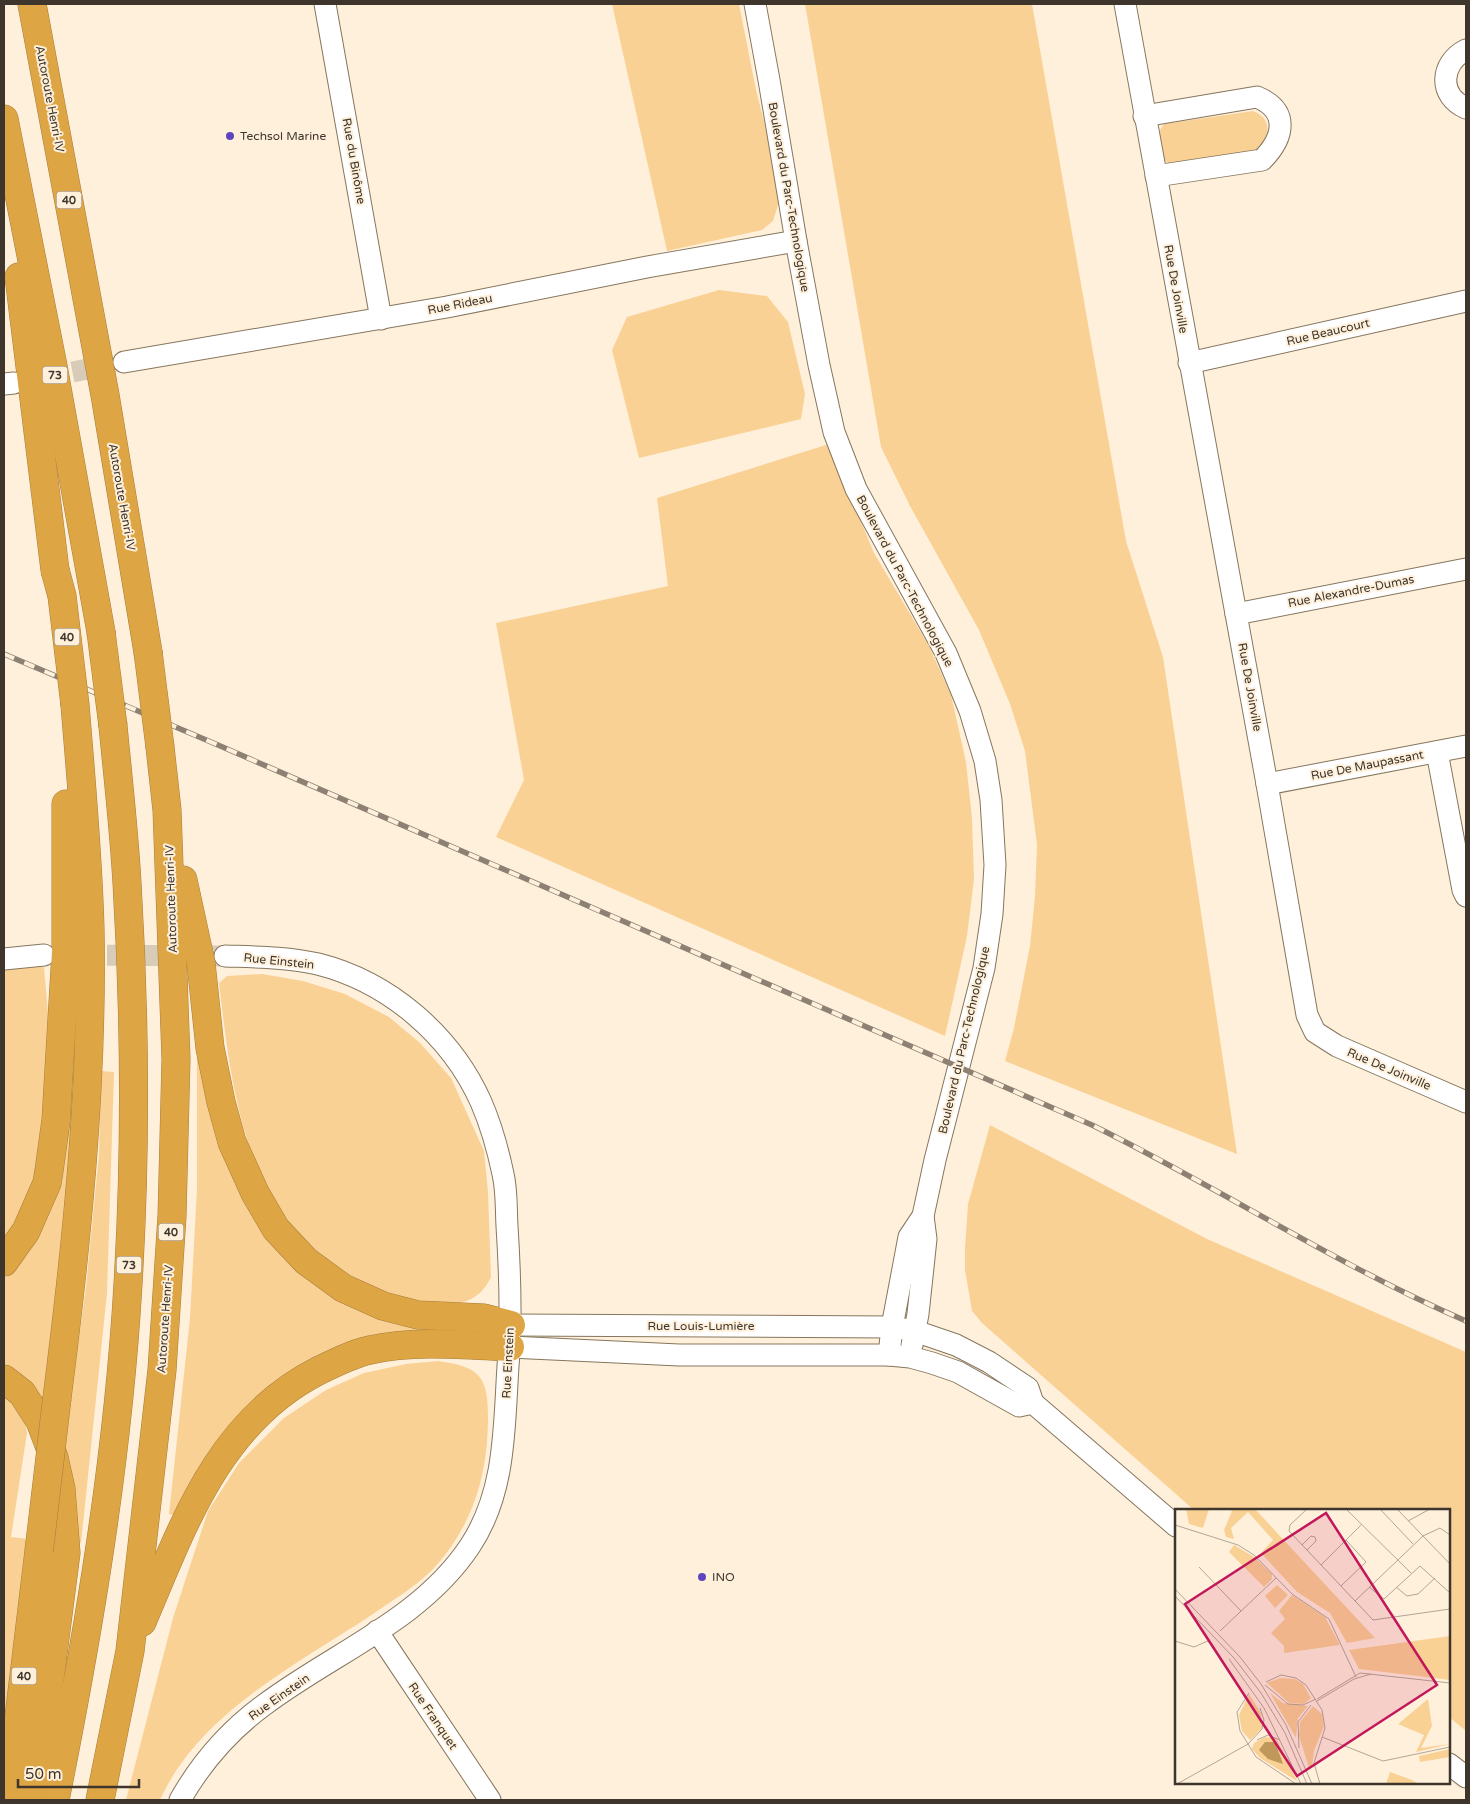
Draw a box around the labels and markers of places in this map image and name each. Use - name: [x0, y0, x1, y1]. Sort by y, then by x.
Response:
- place label: Techsol Marine: [240, 129, 326, 143]
- marker: Techsol Marine: [224, 130, 236, 142]
- place label: INO: [712, 1570, 735, 1584]
- marker: INO: [696, 1571, 708, 1583]

